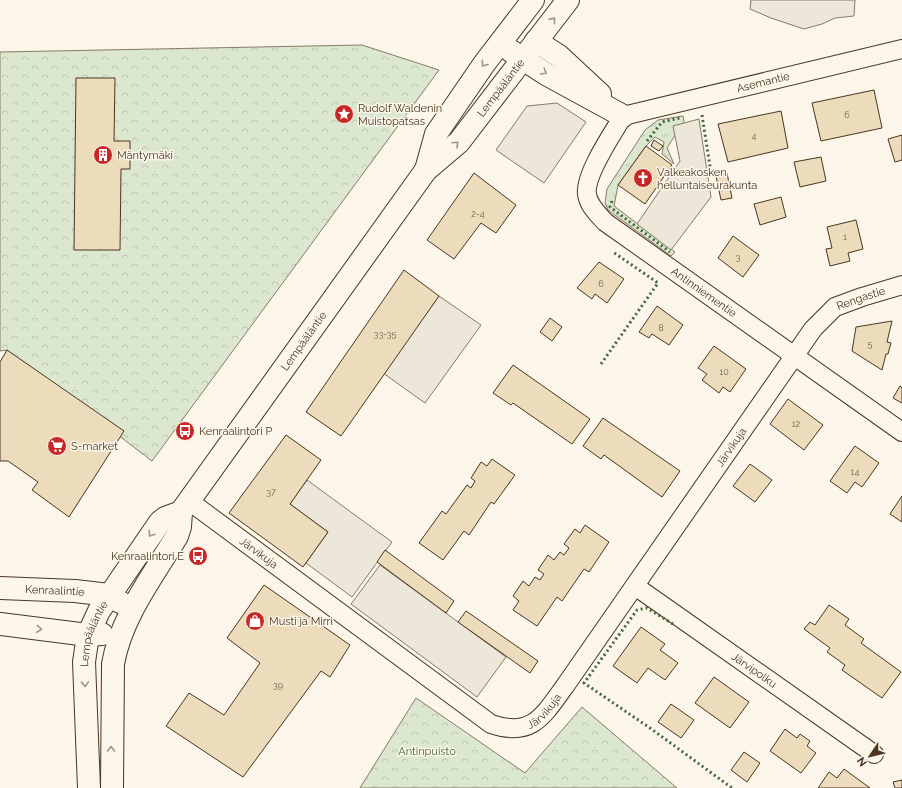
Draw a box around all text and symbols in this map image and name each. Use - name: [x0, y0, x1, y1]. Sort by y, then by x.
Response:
- one-way arrow: [549, 18, 556, 25]
- street label: Lempääläntie: [475, 56, 528, 120]
- one-way arrow: [482, 60, 489, 67]
- one-way arrow: [540, 68, 547, 75]
- street label: Asemantie: [735, 70, 791, 95]
- place label: Rudolf Waldenin Muistopatsas: [358, 102, 442, 128]
- place icon: Rudolf Waldenin Muistopatsas: [333, 103, 355, 125]
- house number: 6: [844, 110, 850, 120]
- house number: 4: [752, 131, 757, 141]
- one-way arrow: [451, 141, 459, 149]
- building icon: Mäntymäki: [92, 144, 114, 166]
- place label: Mäntymäki: [117, 149, 173, 162]
- place label: Valkeakosken helluntaiseurakunta: [657, 166, 757, 192]
- church icon: Valkeakosken helluntaiseurakunta: [632, 167, 654, 189]
- house number: 2-4: [471, 209, 485, 219]
- house number: 1: [843, 232, 847, 242]
- house number: 3: [736, 252, 741, 262]
- street label: Antinniementie: [669, 265, 739, 320]
- house number: 6: [598, 279, 604, 289]
- street label: Rengastie: [835, 284, 887, 313]
- street label: Lempääläntie: [278, 309, 330, 373]
- house number: 8: [658, 323, 664, 333]
- house number: 33-35: [374, 329, 396, 339]
- house number: 5: [868, 339, 873, 349]
- house number: 10: [719, 367, 729, 377]
- house number: 12: [792, 419, 801, 429]
- bus stop icon: Kenraalintori P: [174, 420, 196, 442]
- place label: Kenraalintori P: [199, 425, 272, 438]
- street label: Järvikuja: [713, 425, 749, 469]
- supermarket icon: S-market: [46, 435, 68, 457]
- place label: S-market: [71, 440, 118, 453]
- house number: 14: [851, 467, 859, 477]
- house number: 37: [266, 487, 276, 497]
- one-way arrow: [148, 530, 156, 537]
- street label: Järvikuja: [237, 535, 280, 571]
- bus stop icon: Kenraalintori E: [187, 545, 209, 567]
- place label: Kenraalintori E: [111, 550, 184, 563]
- street label: Kenraalintie: [25, 583, 86, 599]
- street label: Lempääläntie: [78, 598, 111, 667]
- shop icon: Musti ja Mirri: [244, 610, 266, 632]
- place label: Musti ja Mirri: [269, 615, 333, 628]
- one-way arrow: [36, 624, 42, 633]
- street label: Järvipolku: [729, 650, 779, 691]
- house number: 39: [273, 680, 283, 690]
- one-way arrow: [81, 681, 89, 687]
- street label: Järvikuja: [525, 691, 564, 732]
- north arrow: [850, 736, 890, 776]
- park label: Antinpuisto: [398, 745, 456, 758]
- one-way arrow: [107, 746, 115, 752]
- text: N: [854, 754, 870, 769]

